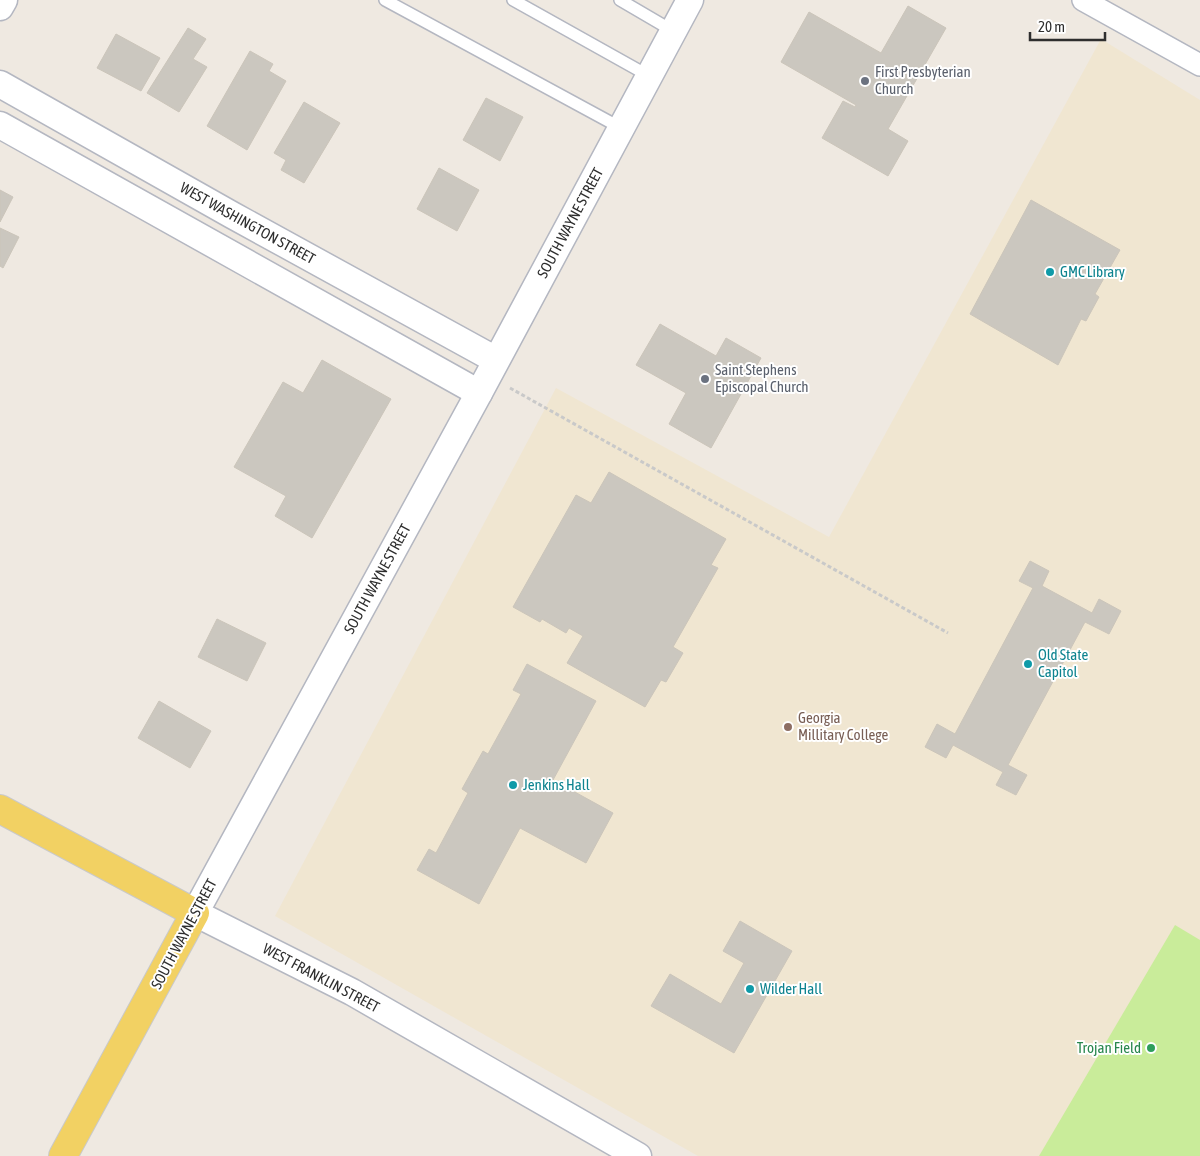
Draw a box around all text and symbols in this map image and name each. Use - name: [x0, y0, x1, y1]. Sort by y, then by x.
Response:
- scale bar: [1030, 10, 1105, 42]
- text: 20 m: [1038, 18, 1065, 35]
- place label: First Presbyterian Church: [875, 63, 971, 97]
- marker: First Presbyterian Church: [859, 75, 871, 87]
- street label: SOUTH WAYNE STREET: [533, 164, 606, 281]
- street label: WEST WASHINGTON STREET: [177, 179, 319, 267]
- place label: GMC Library: [1060, 263, 1125, 280]
- marker: GMC Library: [1044, 266, 1056, 278]
- place label: Saint Stephens Episcopal Church: [715, 361, 808, 395]
- marker: Saint Stephens Episcopal Church: [699, 373, 711, 385]
- street label: SOUTH WAYNE STREET: [340, 521, 414, 637]
- place label: Old State Capitol: [1038, 646, 1089, 680]
- marker: Old State Capitol: [1022, 658, 1034, 670]
- place label: Georgia Millitary College: [798, 709, 888, 743]
- marker: Georgia Millitary College: [782, 721, 794, 733]
- place label: Jenkins Hall: [523, 776, 590, 793]
- marker: Jenkins Hall: [507, 779, 519, 791]
- street label: SOUTH WAYNE STREET: [147, 875, 220, 992]
- street label: WEST FRANKLIN STREET: [260, 940, 383, 1016]
- place label: Wilder Hall: [760, 980, 822, 997]
- marker: Wilder Hall: [744, 983, 756, 995]
- place label: Trojan Field: [1077, 1039, 1141, 1056]
- marker: Trojan Field: [1145, 1042, 1157, 1054]

